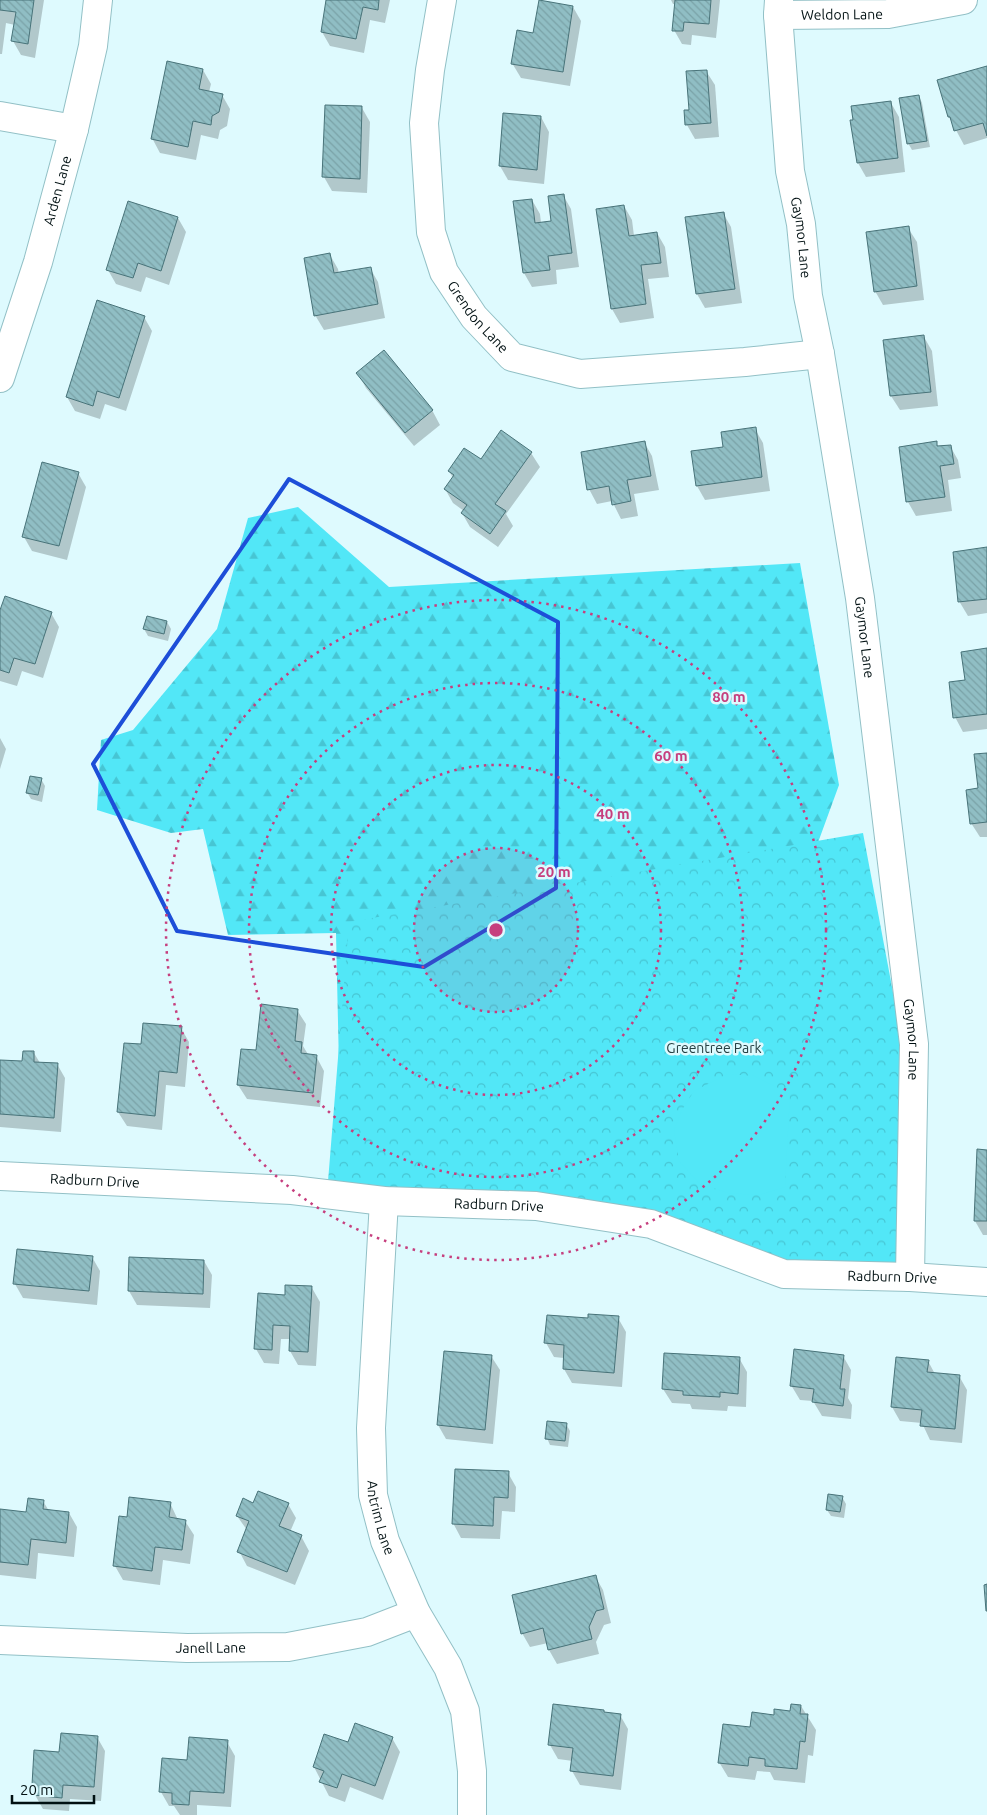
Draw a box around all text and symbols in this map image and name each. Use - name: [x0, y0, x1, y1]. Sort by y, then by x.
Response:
- street label: Weldon Lane: [801, 6, 883, 23]
- street label: Arden Lane: [40, 154, 74, 227]
- street label: Gaymor Lane: [788, 195, 814, 279]
- street label: Grendon Lane: [444, 278, 512, 356]
- street label: Gaymor Lane: [852, 596, 878, 679]
- text: 80 m: [712, 688, 746, 705]
- text: 60 m: [654, 747, 688, 764]
- text: 40 m: [596, 805, 630, 822]
- text: 20 m: [537, 863, 571, 880]
- centre of rings: [487, 921, 505, 939]
- street label: Gaymor Lane: [901, 998, 922, 1080]
- park label: Greentree Park: [666, 1040, 762, 1056]
- street label: Radburn Drive: [50, 1170, 140, 1191]
- street label: Radburn Drive: [454, 1195, 545, 1215]
- street label: Radburn Drive: [847, 1268, 938, 1287]
- street label: Antrim Lane: [365, 1480, 398, 1557]
- street label: Janell Lane: [175, 1639, 246, 1656]
- scale bar: [12, 1772, 95, 1804]
- text: 20 m: [20, 1781, 53, 1798]

